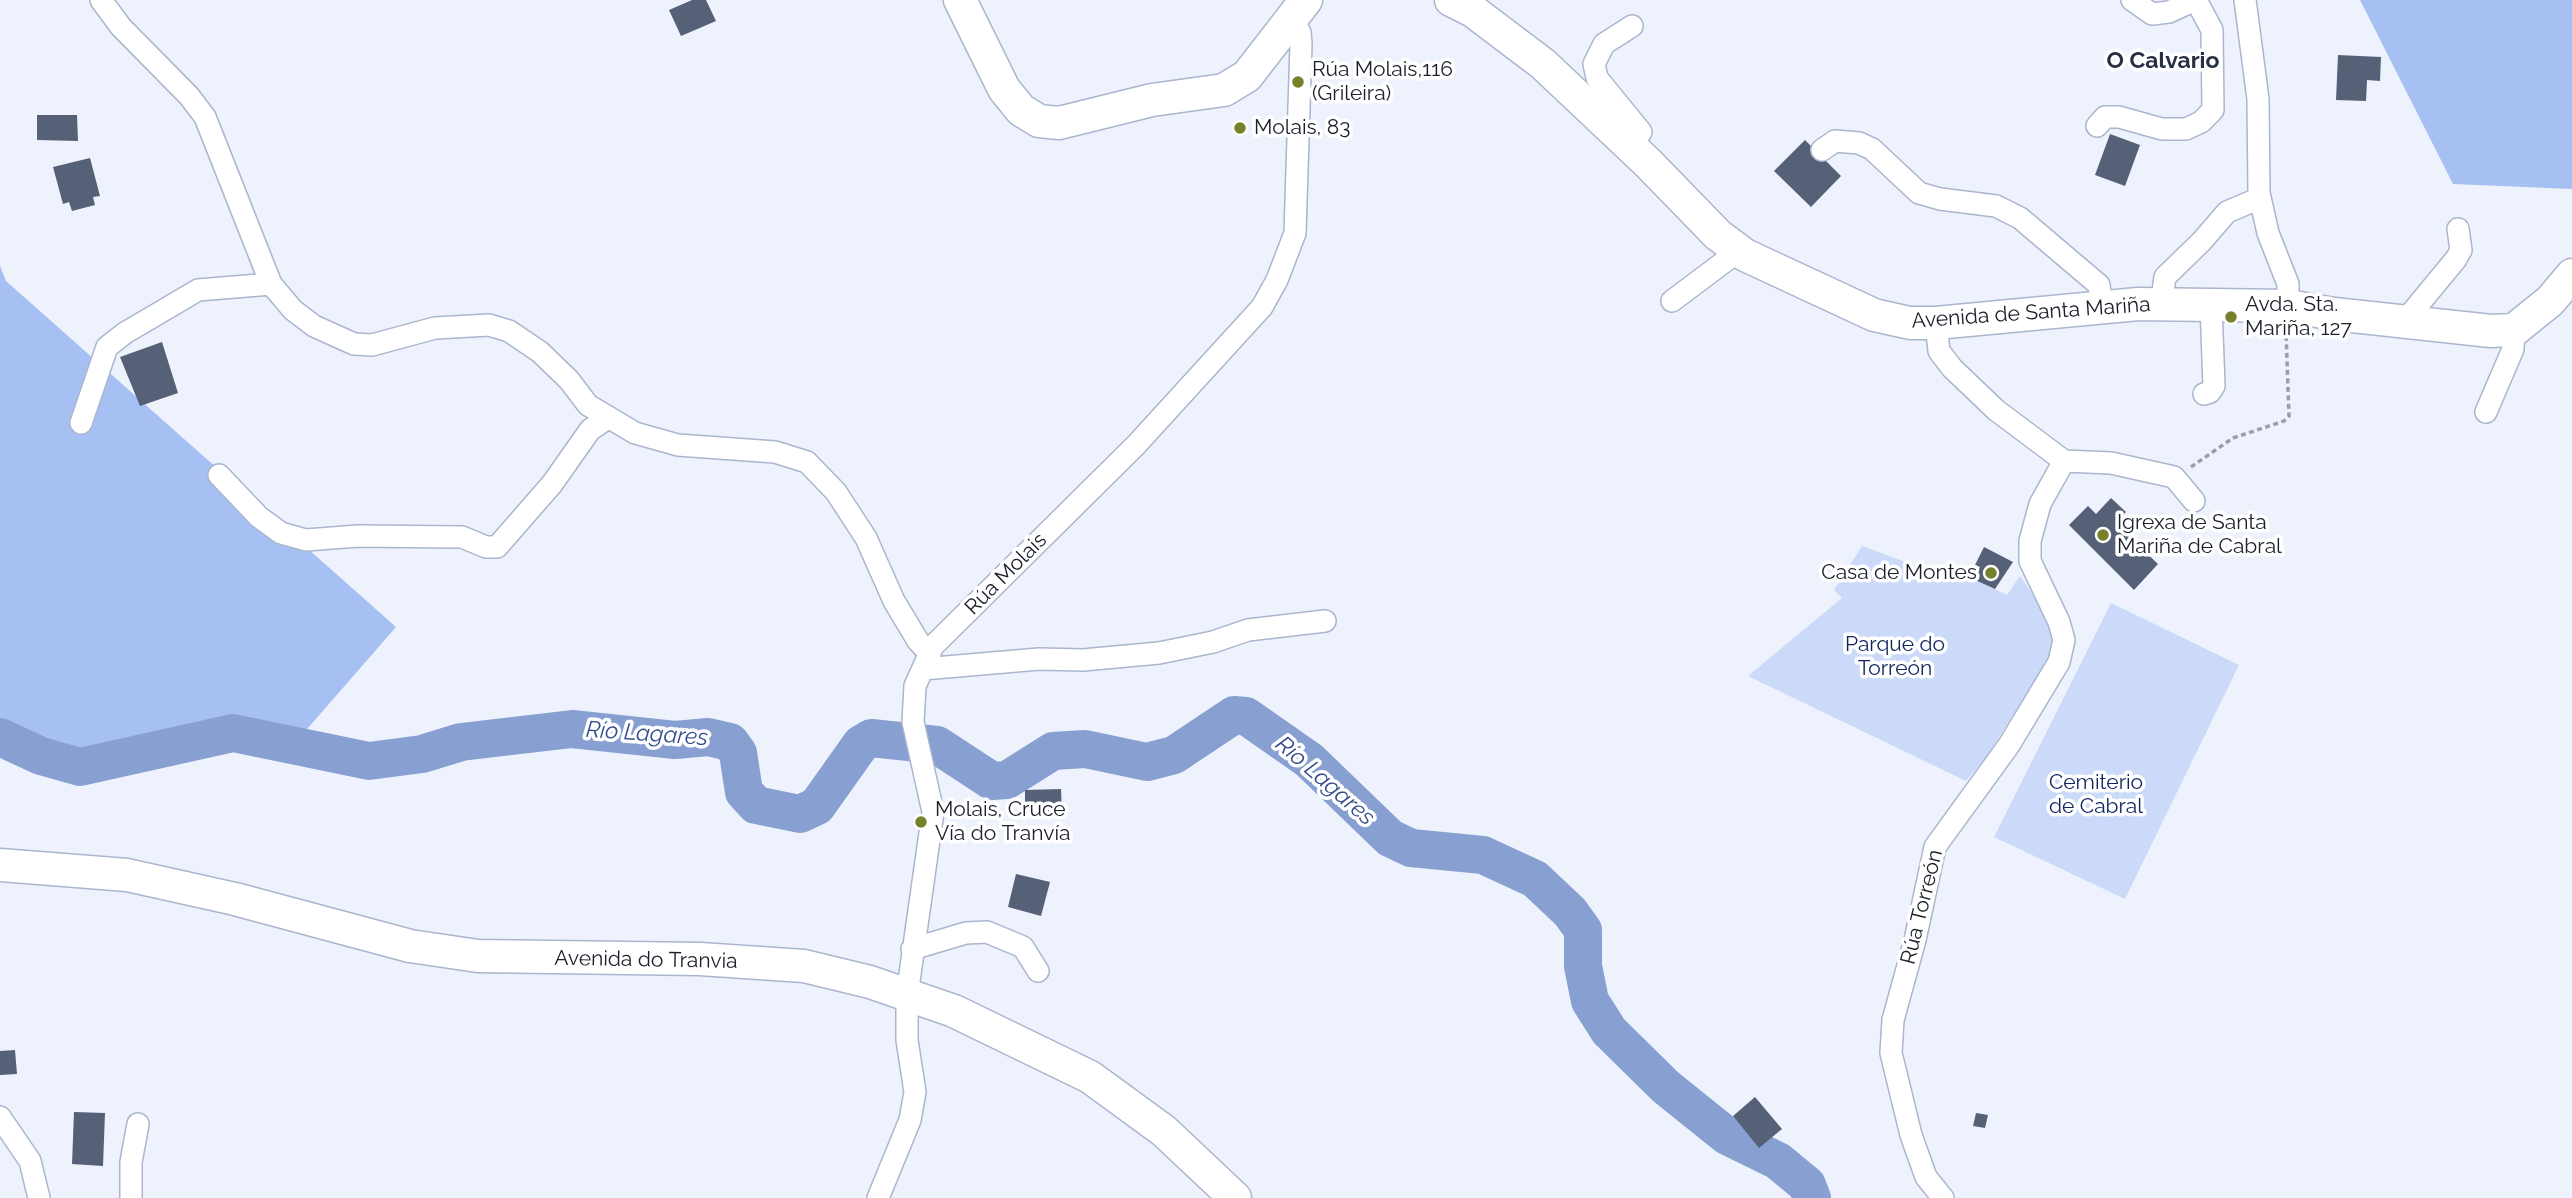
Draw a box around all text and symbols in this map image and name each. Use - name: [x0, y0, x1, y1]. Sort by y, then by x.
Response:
- district label: O Calvario: [2107, 47, 2219, 75]
- place label: Rúa Molais,116 (Grileira): [1312, 57, 1453, 107]
- marker: Rúa Molais,116 (Grileira): [1290, 74, 1306, 90]
- place label: Molais, 83: [1254, 115, 1350, 141]
- marker: Molais, 83: [1232, 120, 1248, 136]
- street label: Avenida de Santa Mariña: [1911, 292, 2151, 334]
- place label: Avda. Sta. Mariña, 127: [2245, 292, 2352, 342]
- marker: Avda. Sta. Mariña, 127: [2223, 309, 2239, 325]
- place label: Igrexa de Santa Mariña de Cabral: [2117, 510, 2282, 560]
- marker: Igrexa de Santa Mariña de Cabral: [2095, 527, 2111, 543]
- street label: Rúa Molais: [960, 528, 1052, 620]
- place label: Casa de Montes: [1821, 560, 1977, 586]
- marker: Casa de Montes: [1983, 565, 1999, 581]
- park label: Parque do Torreón: [1845, 632, 1945, 682]
- water label: Río Lagares: [585, 716, 709, 752]
- water label: Río Lagares: [1270, 731, 1380, 831]
- park label: Cemiterio de Cabral: [2049, 770, 2143, 820]
- place label: Molais, Cruce Vía do Tranvía: [935, 797, 1070, 847]
- marker: Molais, Cruce Vía do Tranvía: [913, 814, 929, 830]
- street label: Rúa Torreón: [1896, 847, 1948, 967]
- street label: Avenida do Tranvia: [554, 946, 738, 974]

